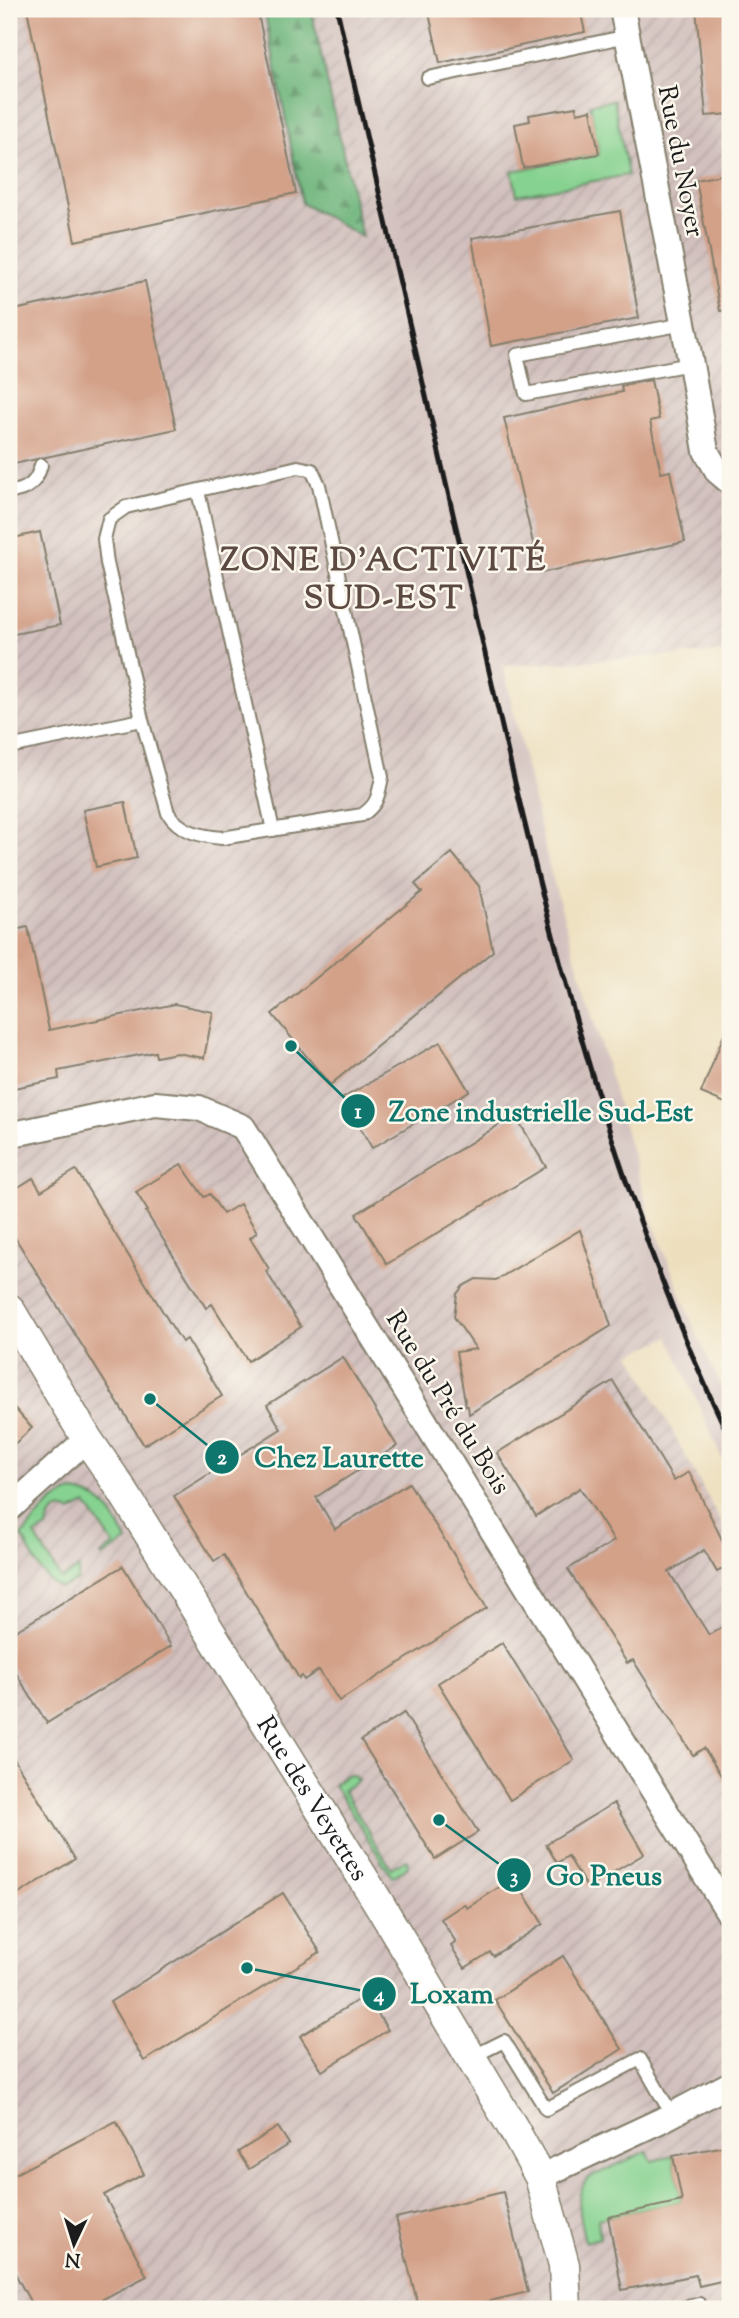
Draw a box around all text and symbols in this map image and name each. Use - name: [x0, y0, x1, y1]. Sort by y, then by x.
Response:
- street label: Rue du Noyer: [647, 83, 712, 241]
- district label: ZONE D'ACTIVITÉ SUD-EST: [220, 538, 548, 624]
- callout: Zone industrielle Sud-Est: [340, 1087, 707, 1136]
- text: Zone industrielle Sud-Est: [389, 1094, 693, 1134]
- text: 1: [354, 1098, 362, 1128]
- street label: Rue du Pré du Bois: [375, 1304, 518, 1502]
- callout: Chez Laurette: [205, 1432, 437, 1481]
- text: Chez Laurette: [254, 1440, 424, 1480]
- text: 2: [217, 1444, 227, 1474]
- street label: Rue des Veyettes: [246, 1710, 376, 1889]
- callout: Go Pneus: [497, 1851, 676, 1900]
- text: Go Pneus: [546, 1858, 662, 1898]
- text: 3: [510, 1863, 518, 1893]
- callout: Loxam: [361, 1969, 507, 2018]
- text: Loxam: [410, 1976, 495, 2016]
- text: 4: [373, 1981, 385, 2011]
- north arrow: [38, 2210, 108, 2280]
- text: N: [64, 2244, 81, 2272]

